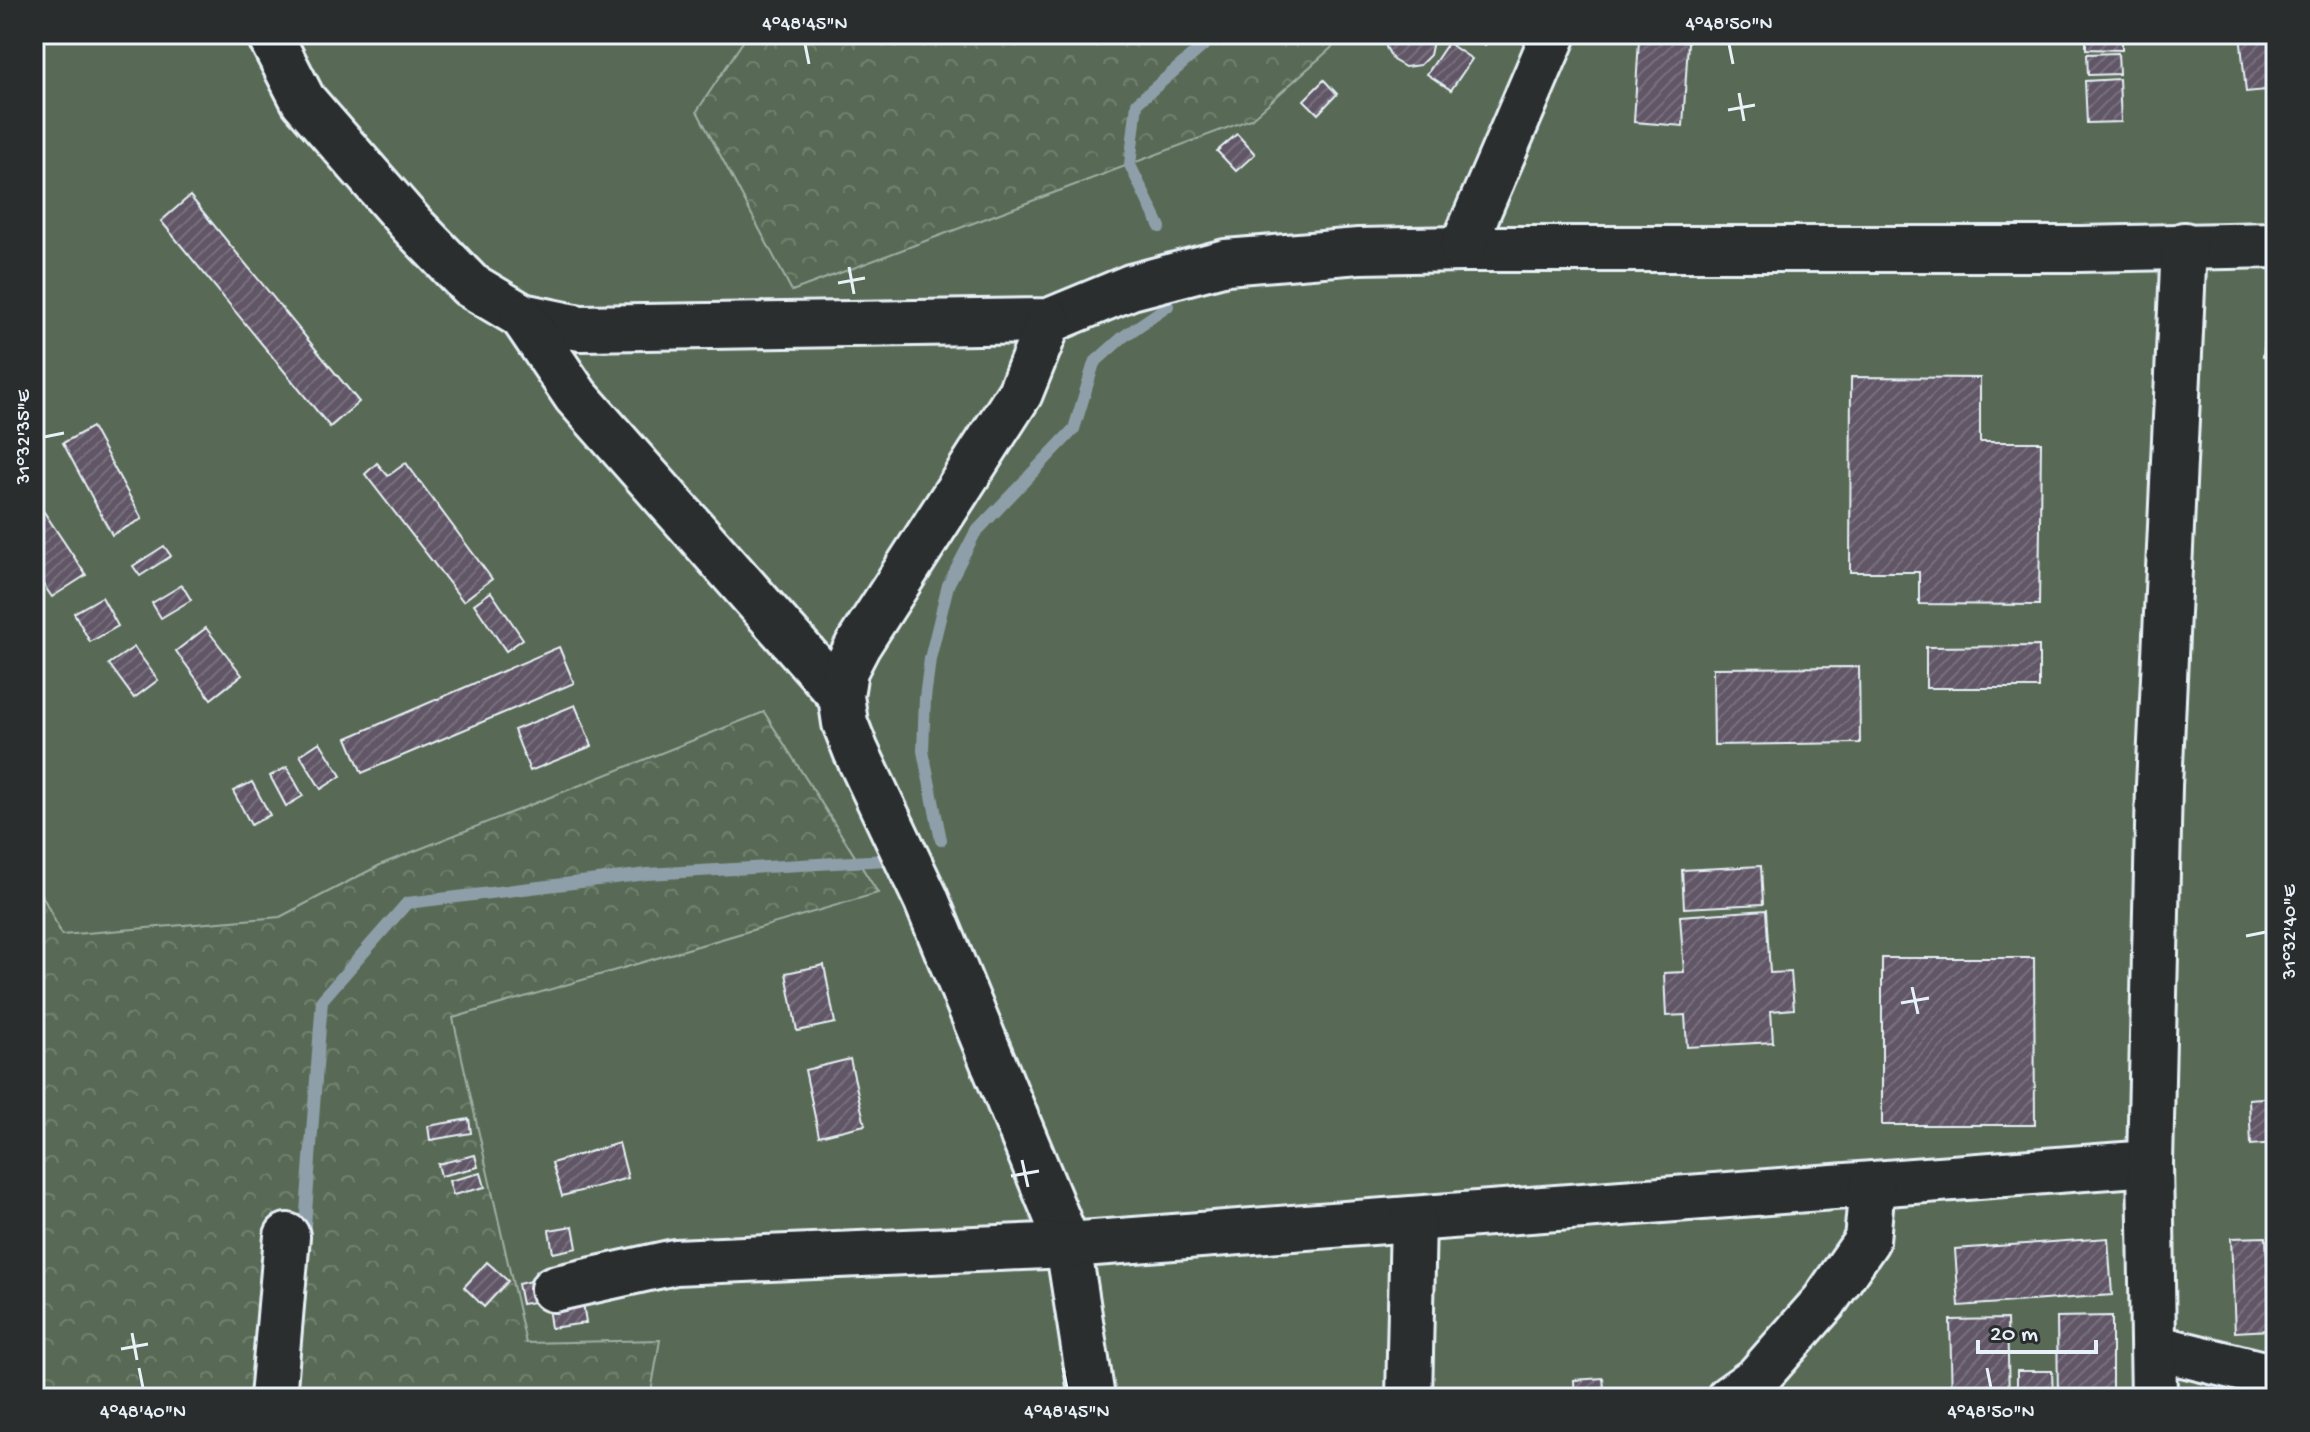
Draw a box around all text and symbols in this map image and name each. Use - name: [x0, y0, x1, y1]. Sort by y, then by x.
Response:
- text: 4°48'45"N: [762, 14, 848, 37]
- text: 4°48'50"N: [1685, 14, 1773, 37]
- text: 31°32'35"E: [14, 388, 37, 485]
- text: 31°32'40"E: [2280, 883, 2303, 980]
- scale bar: [1978, 1304, 2096, 1354]
- text: 20 m: [1990, 1321, 2038, 1350]
- text: 4°48'40"N: [100, 1402, 186, 1425]
- text: 4°48'45"N: [1024, 1402, 1110, 1425]
- text: 4°48'50"N: [1947, 1402, 2035, 1425]

